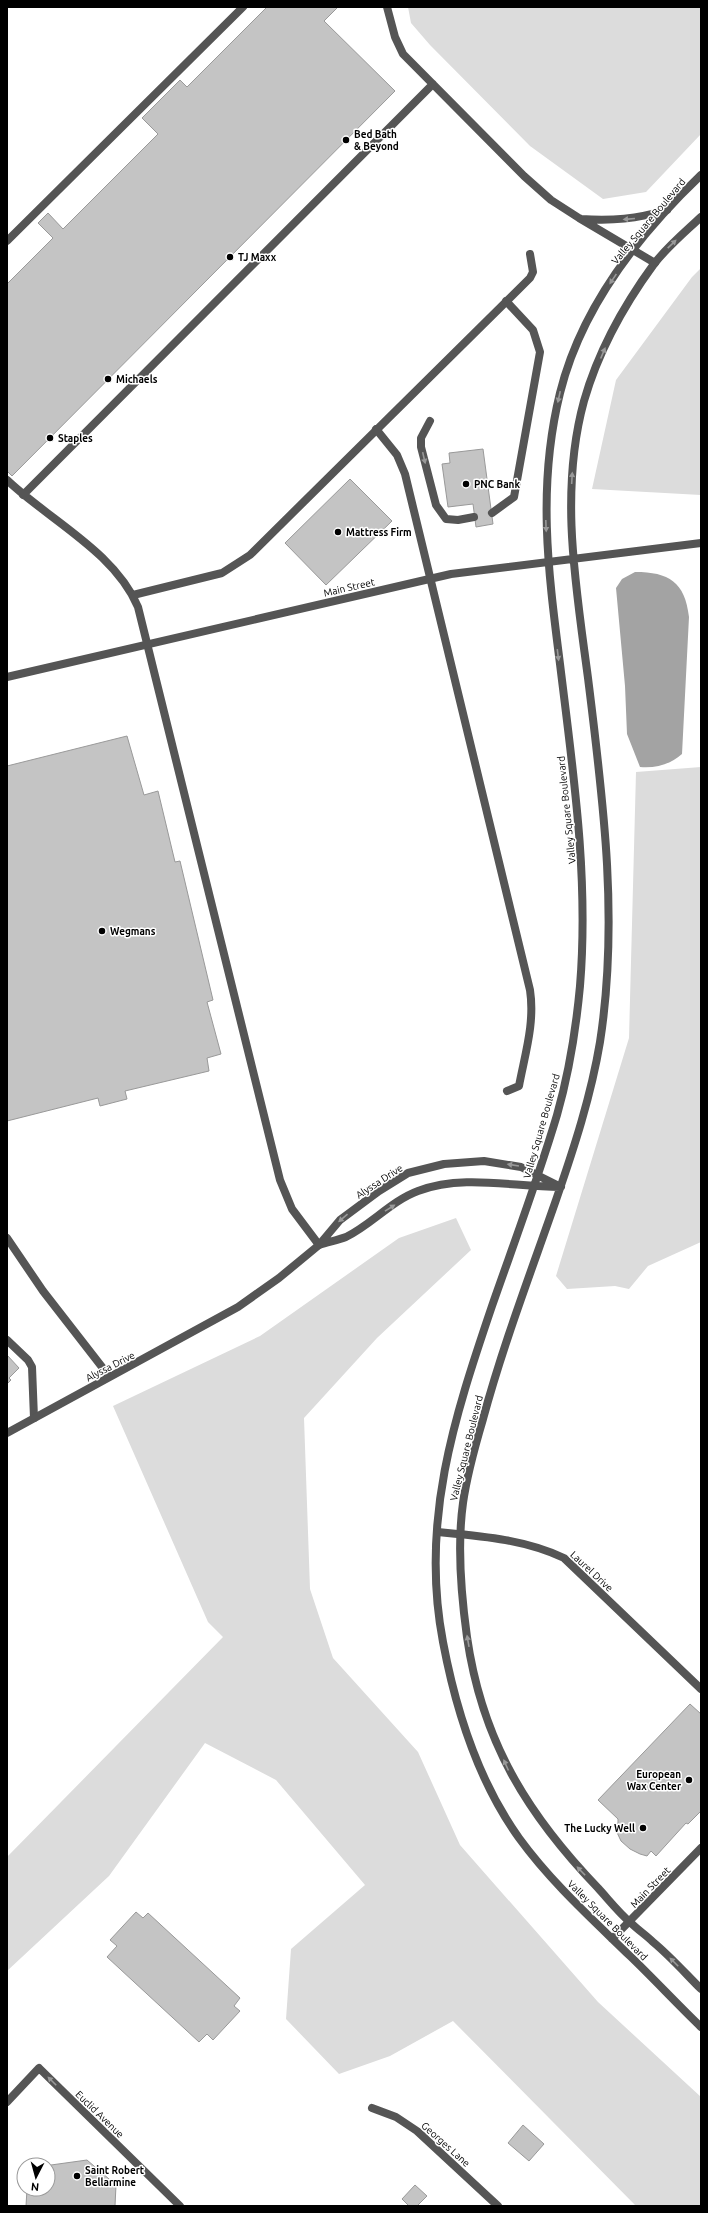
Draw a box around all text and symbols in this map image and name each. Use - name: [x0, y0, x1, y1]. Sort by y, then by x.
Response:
- place label: Bed Bath & Beyond: [354, 129, 399, 152]
- marker: Bed Bath & Beyond: [341, 135, 351, 145]
- street label: Valley Square Boulevard: [609, 176, 688, 266]
- one-way arrow: [623, 216, 635, 222]
- one-way arrow: [667, 239, 677, 249]
- marker: TJ Maxx: [225, 252, 235, 262]
- place label: TJ Maxx: [238, 252, 277, 263]
- one-way arrow: [609, 274, 617, 284]
- one-way arrow: [600, 346, 606, 358]
- marker: Michaels: [103, 374, 113, 384]
- place label: Michaels: [116, 374, 158, 385]
- one-way arrow: [556, 391, 562, 403]
- marker: Staples: [45, 433, 55, 443]
- place label: Staples: [58, 433, 93, 444]
- one-way arrow: [421, 451, 427, 464]
- one-way arrow: [569, 472, 576, 484]
- marker: PNC Bank: [461, 479, 471, 489]
- place label: PNC Bank: [474, 479, 520, 490]
- one-way arrow: [542, 520, 549, 532]
- marker: Mattress Firm: [333, 527, 343, 537]
- place label: Mattress Firm: [346, 527, 412, 538]
- street label: Main Street: [322, 576, 376, 599]
- one-way arrow: [555, 649, 562, 661]
- street label: Valley Square Boulevard: [555, 755, 578, 864]
- marker: Wegmans: [97, 926, 107, 936]
- place label: Wegmans: [110, 926, 156, 937]
- street label: Valley Square Boulevard: [521, 1072, 562, 1180]
- street label: Alyssa Drive: [354, 1162, 405, 1201]
- one-way arrow: [507, 1162, 519, 1168]
- one-way arrow: [384, 1204, 396, 1211]
- one-way arrow: [337, 1214, 348, 1223]
- street label: Alyssa Drive: [84, 1349, 137, 1384]
- street label: Valley Square Boulevard: [448, 1394, 485, 1502]
- street label: Laurel Drive: [568, 1549, 615, 1594]
- one-way arrow: [465, 1635, 471, 1647]
- one-way arrow: [503, 1759, 509, 1771]
- place label: European Wax Center: [627, 1769, 682, 1792]
- marker: European Wax Center: [684, 1775, 694, 1785]
- place label: The Lucky Well: [564, 1823, 635, 1834]
- marker: The Lucky Well: [638, 1823, 648, 1833]
- street label: Main Street: [628, 1865, 672, 1910]
- one-way arrow: [576, 1866, 586, 1876]
- street label: Valley Square Boulevard: [565, 1878, 650, 1963]
- one-way arrow: [669, 1957, 678, 1966]
- one-way arrow: [47, 2076, 57, 2086]
- street label: Euclid Avenue: [73, 2089, 126, 2140]
- street label: Georges Lane: [419, 2120, 472, 2169]
- north arrow: [16, 2157, 56, 2197]
- place label: Saint Robert Bellarmine: [85, 2165, 145, 2188]
- marker: Saint Robert Bellarmine: [72, 2171, 82, 2181]
- text: N: [30, 2181, 40, 2193]

